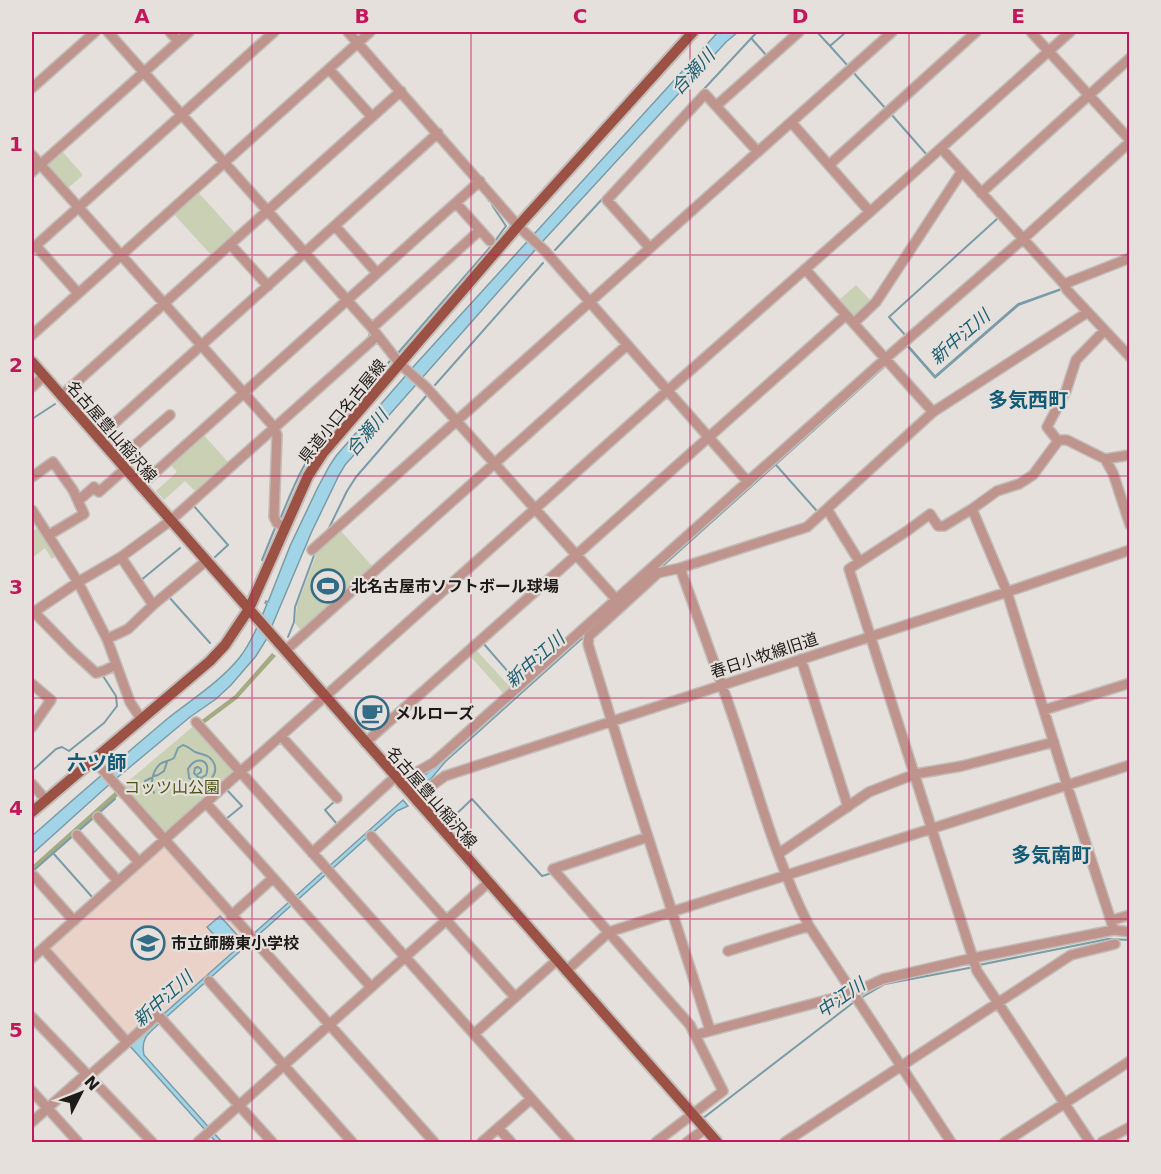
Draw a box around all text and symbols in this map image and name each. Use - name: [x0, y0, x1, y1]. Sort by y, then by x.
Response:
- text: A: [134, 4, 150, 28]
- text: B: [354, 4, 370, 28]
- text: C: [573, 4, 587, 28]
- text: D: [792, 4, 808, 28]
- text: E: [1011, 4, 1025, 28]
- water label: 合瀬川: [667, 43, 720, 99]
- text: 1: [9, 132, 23, 156]
- water label: 新中江川: [926, 304, 995, 368]
- text: 2: [9, 353, 23, 377]
- street label: 県道小口名古屋線: [295, 356, 390, 467]
- street label: 名古屋豊山稲沢線: [62, 377, 161, 486]
- district label: 多気西町: [988, 388, 1068, 412]
- water label: 合瀬川: [341, 404, 393, 460]
- sports icon: 北名古屋市ソフトボール球場: [310, 568, 346, 604]
- text: 3: [9, 575, 23, 599]
- place label: 北名古屋市ソフトボール球場: [351, 577, 559, 596]
- water label: 新中江川: [501, 626, 570, 692]
- street label: 春日小牧線旧道: [708, 629, 820, 682]
- cafe icon: メルローズ: [354, 695, 390, 731]
- place label: メルローズ: [395, 704, 474, 723]
- street label: 名古屋豊山稲沢線: [382, 743, 481, 852]
- district label: 六ツ師: [67, 751, 127, 775]
- park label: コッツ山公園: [124, 778, 220, 797]
- text: 4: [9, 796, 23, 820]
- district label: 多気南町: [1011, 843, 1091, 867]
- school or university icon: 市立師勝東小学校: [130, 925, 166, 961]
- place label: 市立師勝東小学校: [171, 934, 299, 953]
- water label: 新中江川: [129, 965, 198, 1031]
- water label: 中江川: [813, 972, 870, 1022]
- text: 5: [9, 1018, 23, 1042]
- north arrow: [51, 1063, 111, 1123]
- text: N: [80, 1072, 103, 1095]

